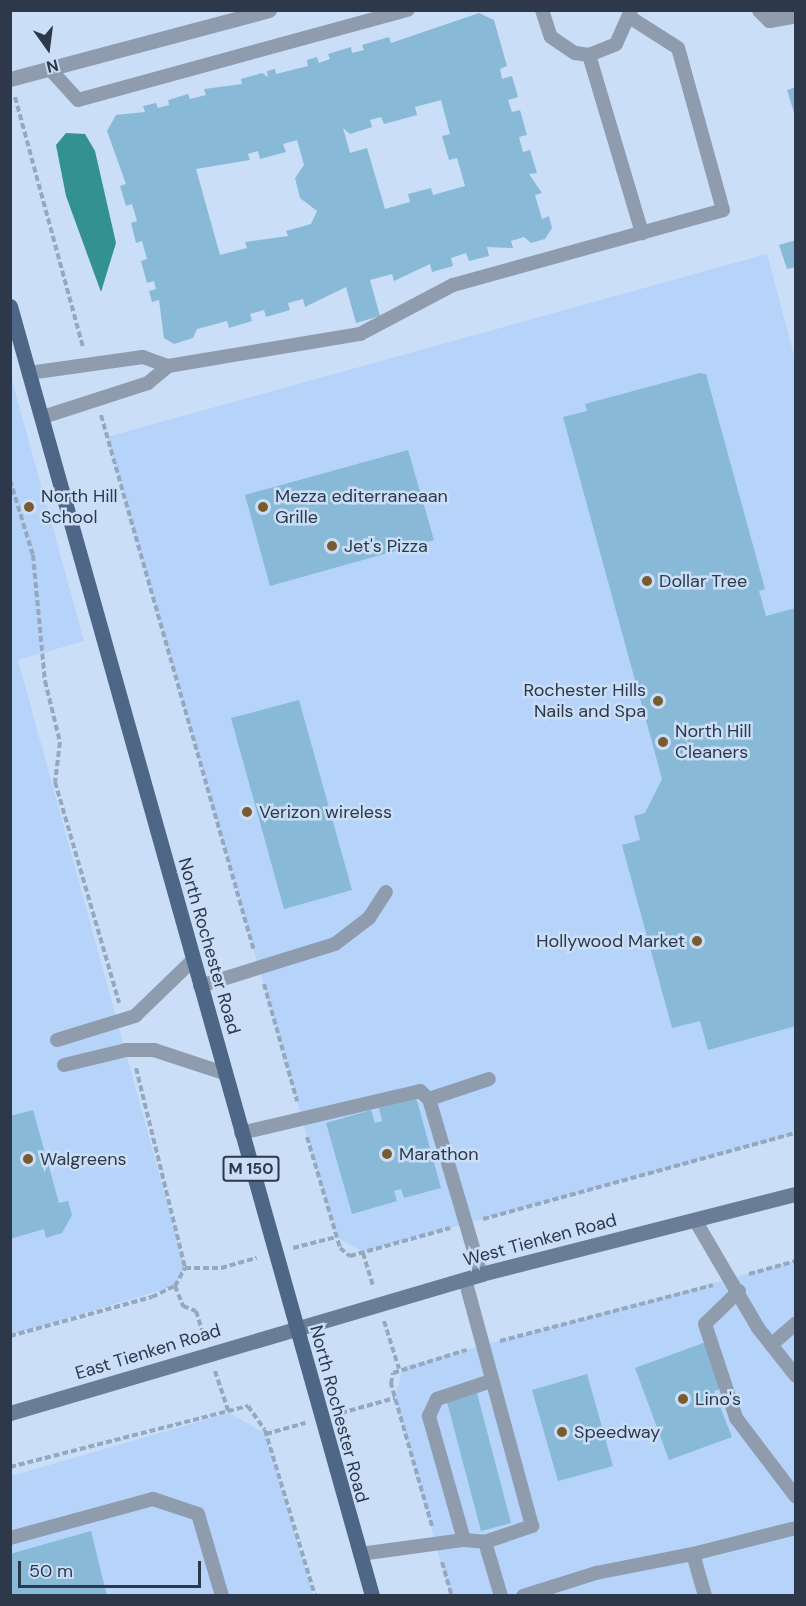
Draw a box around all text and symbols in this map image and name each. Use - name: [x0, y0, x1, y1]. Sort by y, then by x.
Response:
- north arrow: [18, 18, 78, 78]
- text: N: [44, 54, 61, 78]
- place label: North Hill School: [41, 486, 118, 528]
- place label: Mezza editerraneaan Grille: [275, 486, 448, 528]
- marker: North Hill School: [22, 500, 36, 514]
- marker: Mezza editerraneaan Grille: [256, 500, 270, 514]
- place label: Jet's Pizza: [344, 535, 428, 557]
- marker: Jet's Pizza: [325, 539, 339, 553]
- place label: Dollar Tree: [659, 570, 747, 592]
- marker: Dollar Tree: [640, 574, 654, 588]
- place label: Rochester Hills Nails and Spa: [524, 680, 646, 722]
- marker: Rochester Hills Nails and Spa: [651, 694, 665, 708]
- place label: North Hill Cleaners: [675, 721, 752, 764]
- marker: North Hill Cleaners: [656, 735, 670, 749]
- place label: Verizon wireless: [259, 801, 392, 823]
- marker: Verizon wireless: [240, 805, 254, 819]
- street label: North Rochester Road: [173, 855, 245, 1037]
- place label: Hollywood Market: [536, 930, 685, 952]
- marker: Hollywood Market: [690, 934, 704, 948]
- place label: Marathon: [399, 1143, 479, 1165]
- marker: Marathon: [380, 1147, 394, 1161]
- place label: Walgreens: [40, 1148, 127, 1170]
- marker: Walgreens: [21, 1152, 35, 1166]
- road number: M 150: [222, 1156, 280, 1182]
- street label: West Tienken Road: [461, 1209, 619, 1271]
- street label: East Tienken Road: [73, 1320, 223, 1384]
- street label: North Rochester Road: [305, 1323, 373, 1505]
- place label: Lino's: [695, 1388, 741, 1410]
- marker: Lino's: [676, 1392, 690, 1406]
- place label: Speedway: [574, 1421, 660, 1443]
- marker: Speedway: [555, 1425, 569, 1439]
- scale bar: [21, 1549, 204, 1587]
- text: 50 m: [29, 1559, 73, 1583]

